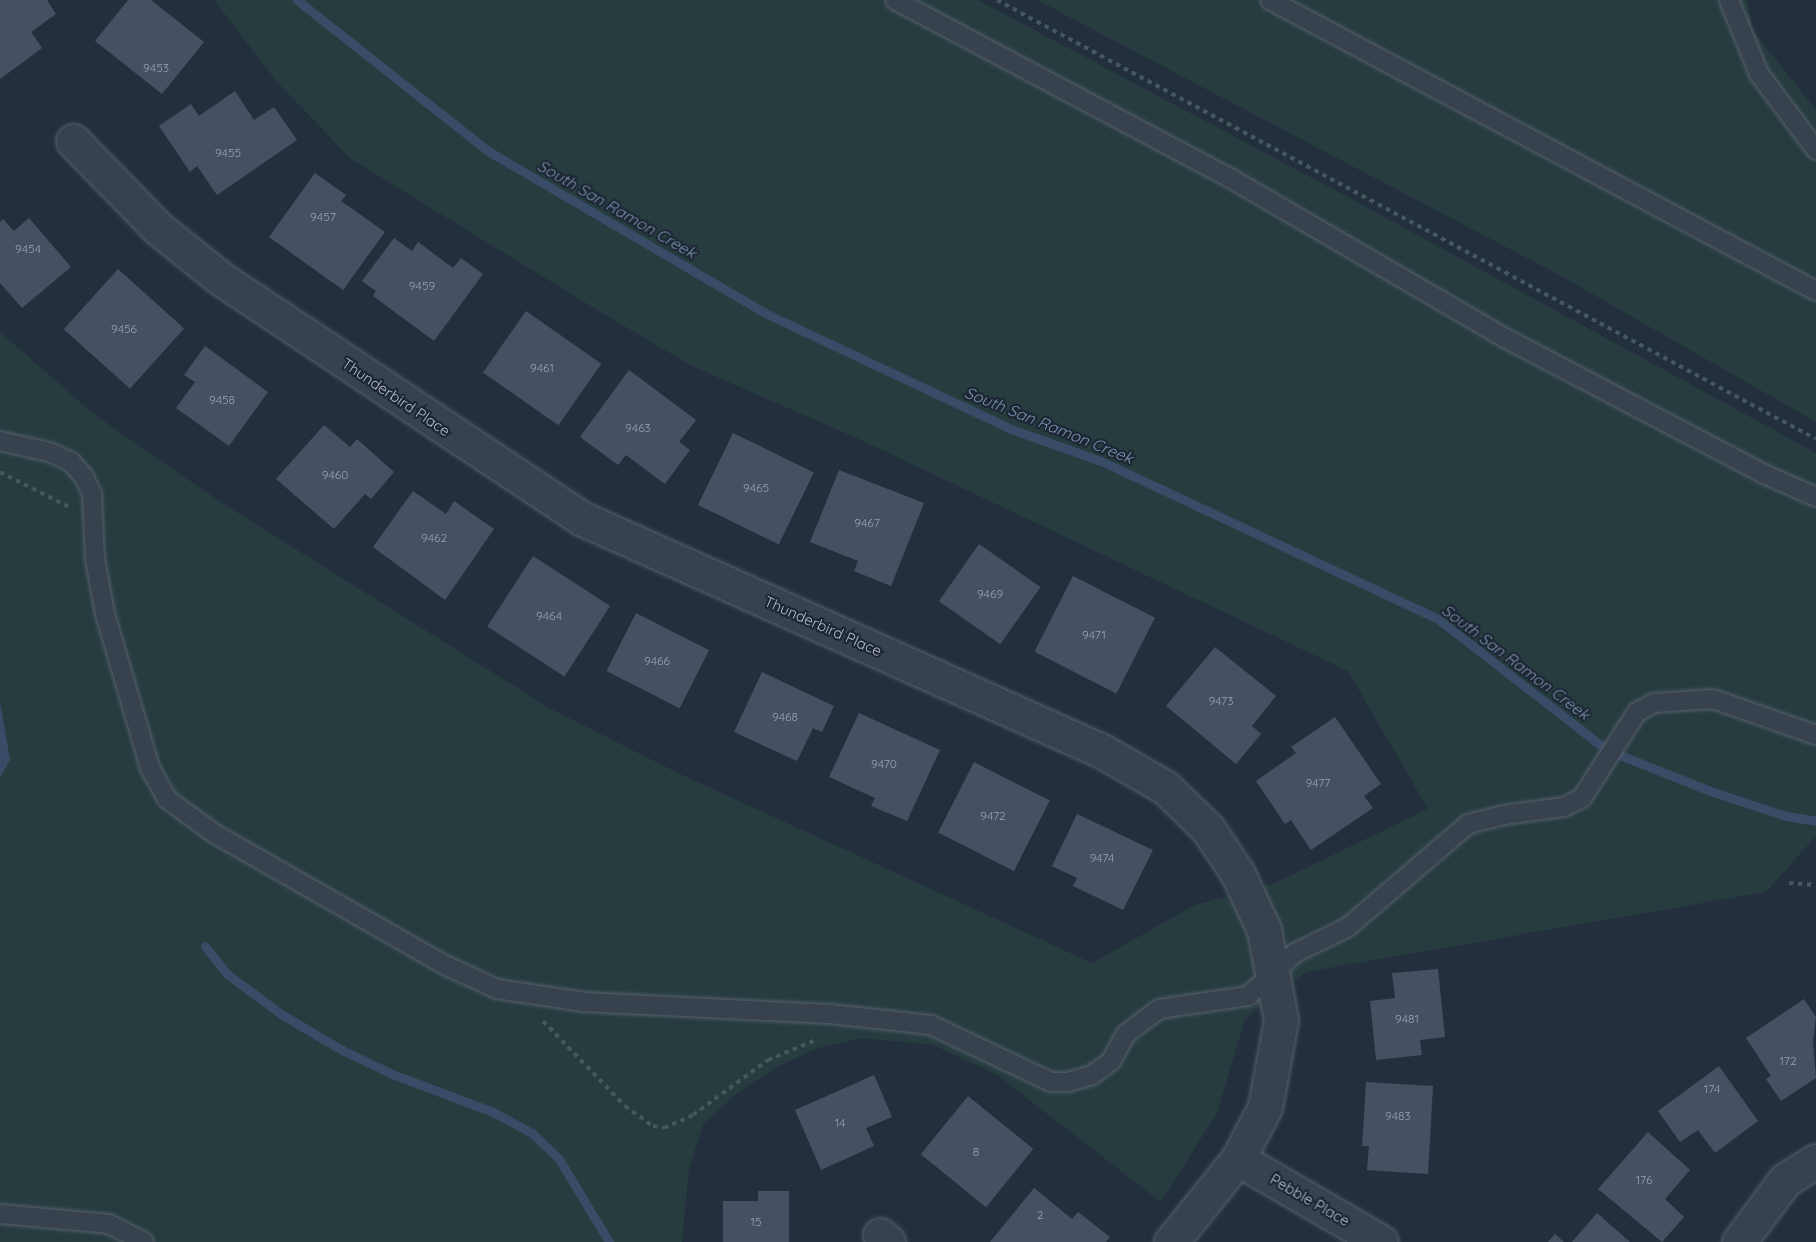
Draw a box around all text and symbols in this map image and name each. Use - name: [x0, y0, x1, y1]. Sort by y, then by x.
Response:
- house number: 9453: [143, 61, 169, 75]
- house number: 9455: [215, 146, 241, 160]
- water label: South San Ramon Creek: [534, 156, 700, 262]
- house number: 9457: [310, 210, 336, 224]
- house number: 9454: [15, 242, 41, 256]
- house number: 9459: [409, 279, 435, 293]
- house number: 9456: [111, 322, 137, 336]
- street label: Thunderbird Place: [338, 354, 454, 440]
- house number: 9461: [530, 361, 554, 375]
- water label: South San Ramon Creek: [962, 382, 1136, 468]
- house number: 9458: [209, 393, 235, 407]
- house number: 9463: [625, 421, 651, 435]
- house number: 9460: [322, 468, 348, 482]
- house number: 9465: [743, 481, 769, 495]
- house number: 9467: [854, 516, 880, 530]
- house number: 9462: [421, 531, 447, 545]
- house number: 9469: [977, 587, 1003, 601]
- street label: Thunderbird Place: [761, 592, 885, 660]
- water label: South San Ramon Creek: [1438, 600, 1594, 724]
- house number: 9464: [536, 609, 562, 623]
- house number: 9471: [1082, 628, 1106, 642]
- house number: 9466: [644, 654, 670, 668]
- house number: 9473: [1208, 694, 1234, 708]
- house number: 9468: [772, 710, 798, 724]
- house number: 9470: [871, 757, 897, 771]
- house number: 9477: [1306, 776, 1330, 790]
- house number: 9472: [980, 809, 1006, 823]
- house number: 9474: [1090, 851, 1114, 865]
- house number: 9481: [1395, 1012, 1419, 1026]
- house number: 172: [1779, 1054, 1797, 1068]
- house number: 174: [1704, 1082, 1720, 1096]
- house number: 9483: [1385, 1109, 1411, 1123]
- house number: 14: [835, 1116, 845, 1130]
- house number: 8: [973, 1145, 979, 1159]
- street label: Pebble Place: [1267, 1170, 1353, 1230]
- house number: 176: [1636, 1173, 1652, 1187]
- house number: 2: [1037, 1208, 1043, 1222]
- house number: 15: [751, 1215, 761, 1229]

